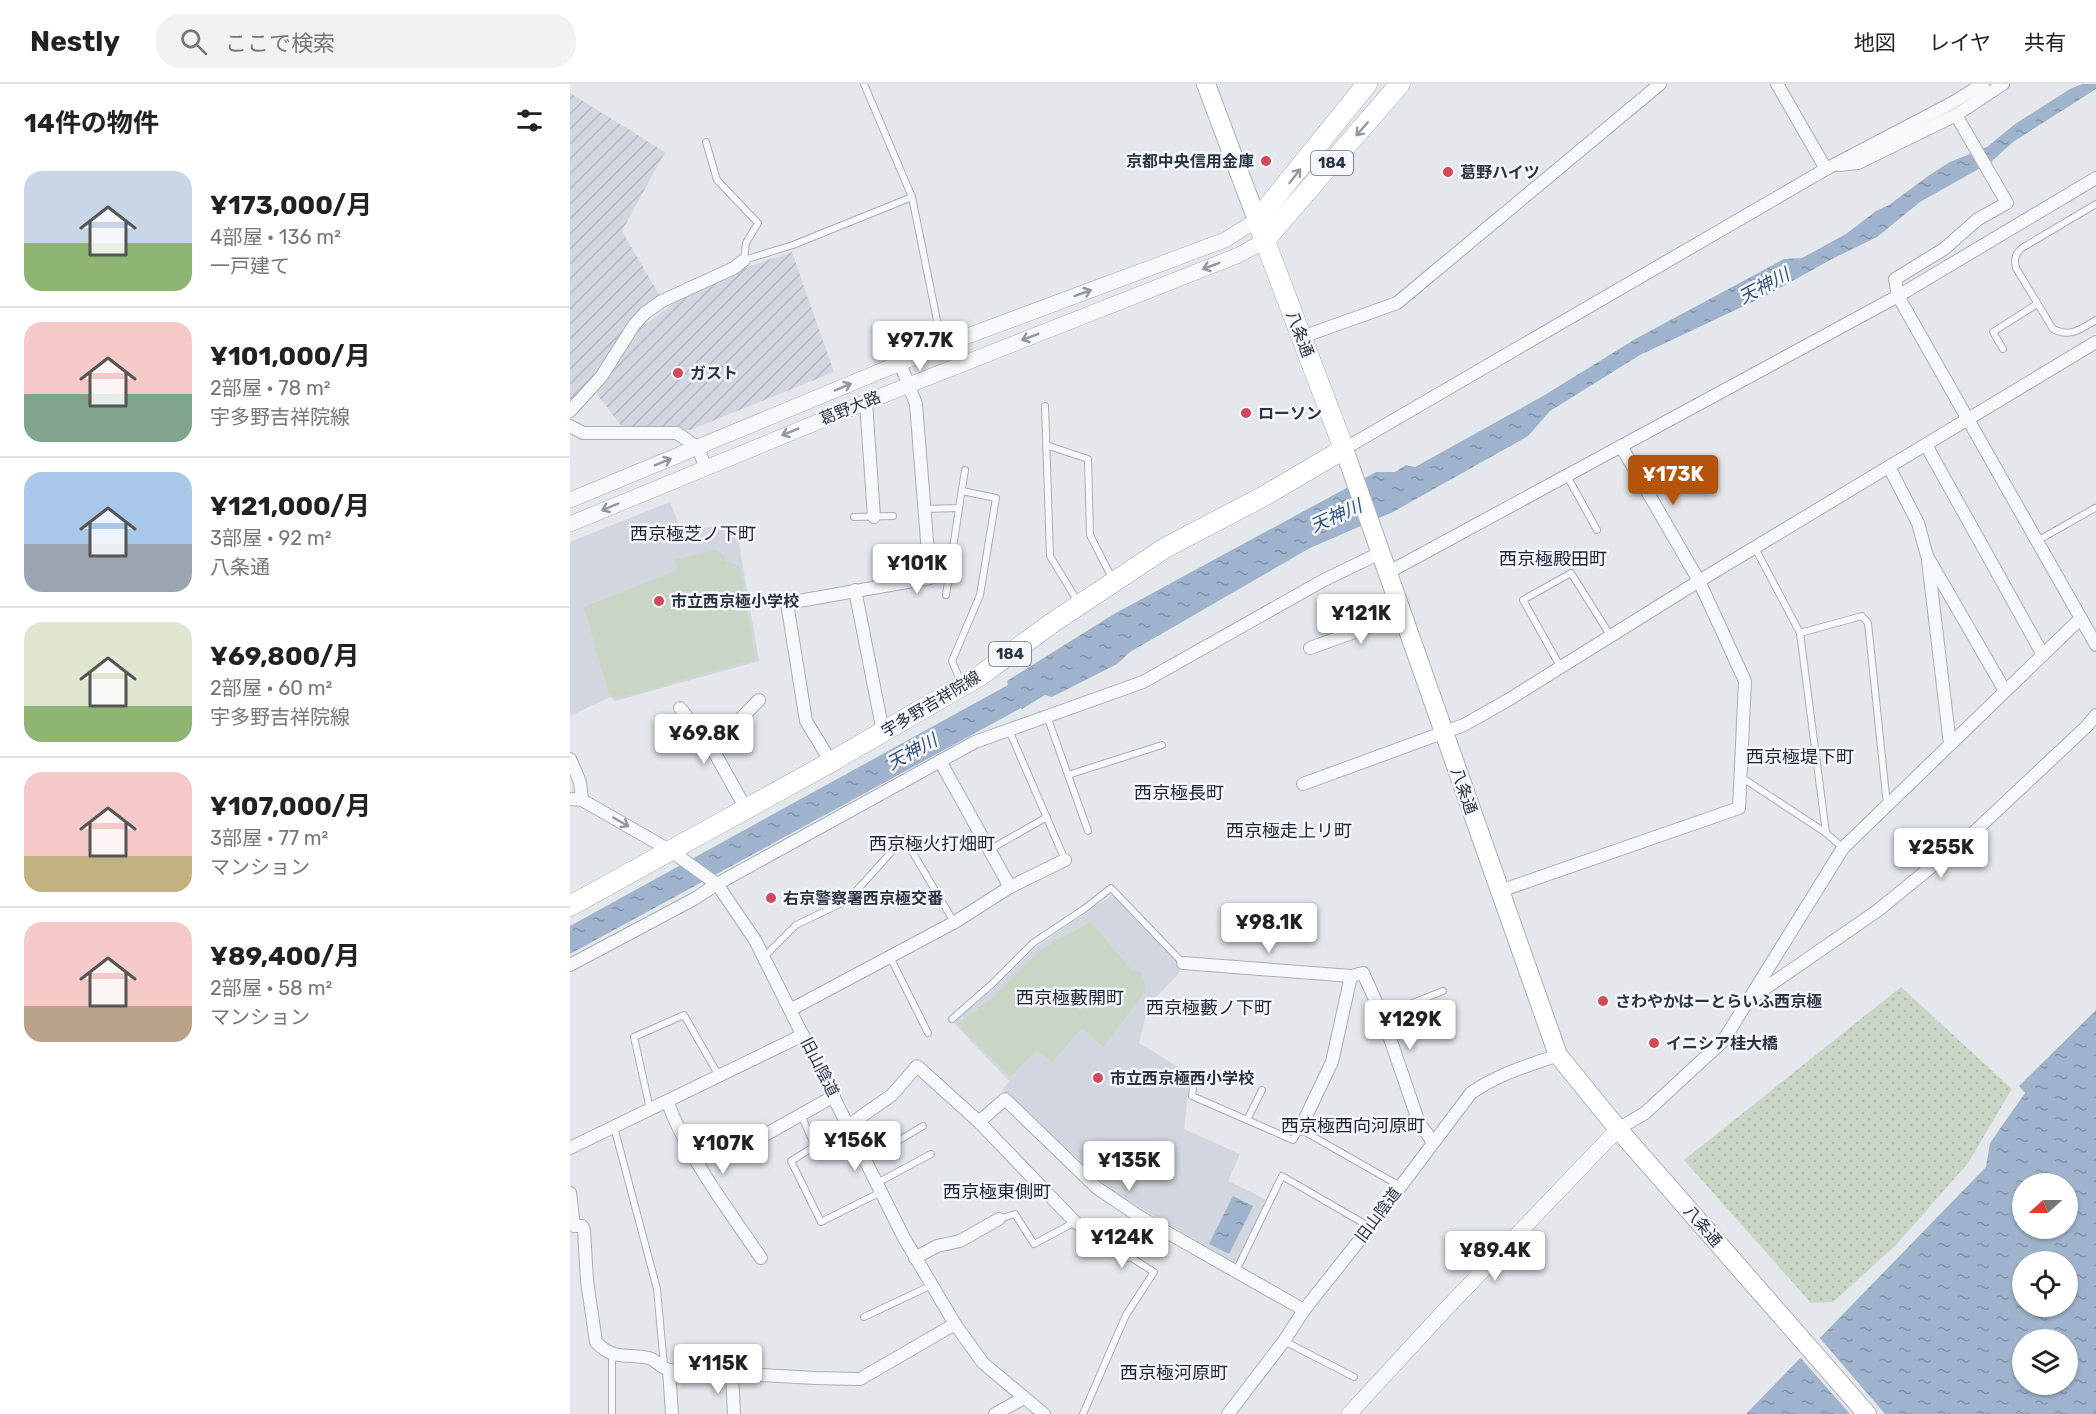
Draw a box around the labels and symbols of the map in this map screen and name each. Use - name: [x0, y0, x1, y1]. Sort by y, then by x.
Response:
- one-way arrow: [1355, 120, 1369, 136]
- road number: 184: [1311, 151, 1353, 175]
- place label: 京都中央信用金庫: [1126, 152, 1254, 171]
- marker: 京都中央信用金庫: [1259, 154, 1273, 168]
- place label: 葛野ハイツ: [1460, 163, 1540, 182]
- marker: 葛野ハイツ: [1441, 165, 1455, 179]
- one-way arrow: [1288, 168, 1301, 184]
- one-way arrow: [1202, 261, 1221, 272]
- water label: 天神川: [1735, 263, 1795, 308]
- one-way arrow: [1073, 287, 1092, 298]
- street label: 八条通: [1283, 308, 1317, 360]
- pin: ¥97.7K: [871, 321, 969, 372]
- one-way arrow: [1021, 332, 1039, 343]
- place label: ガスト: [690, 364, 738, 383]
- marker: ガスト: [671, 366, 685, 380]
- one-way arrow: [833, 381, 852, 392]
- street label: 葛野大路: [817, 387, 883, 429]
- place label: ローソン: [1258, 404, 1322, 423]
- marker: ローソン: [1239, 406, 1253, 420]
- one-way arrow: [781, 427, 800, 438]
- pin: ¥173K: [1631, 455, 1715, 506]
- one-way arrow: [653, 456, 672, 467]
- water label: 天神川: [1307, 494, 1367, 537]
- one-way arrow: [601, 502, 619, 513]
- district label: 西京極芝ノ下町: [630, 523, 756, 545]
- pin: ¥101K: [875, 544, 959, 595]
- district label: 西京極殿田町: [1499, 548, 1607, 570]
- place label: 市立西京極小学校: [671, 592, 799, 611]
- marker: 市立西京極小学校: [652, 594, 666, 608]
- pin: ¥121K: [1319, 594, 1403, 645]
- road number: 184: [989, 642, 1031, 666]
- street label: 宇多野吉祥院線: [878, 667, 984, 741]
- pin: ¥69.8K: [655, 714, 753, 765]
- water label: 天神川: [883, 728, 943, 775]
- district label: 西京極堤下町: [1746, 746, 1854, 768]
- street label: 八条通: [1447, 765, 1481, 817]
- district label: 西京極長町: [1134, 782, 1224, 804]
- one-way arrow: [612, 817, 629, 829]
- district label: 西京極走上リ町: [1226, 820, 1352, 842]
- pin: ¥255K: [1899, 828, 1983, 879]
- district label: 西京極火打畑町: [869, 833, 995, 855]
- place label: 右京警察署西京極交番: [783, 889, 943, 908]
- marker: 右京警察署西京極交番: [764, 891, 778, 905]
- pin: ¥98.1K: [1220, 903, 1318, 954]
- district label: 西京極藪開町: [1016, 987, 1124, 1009]
- place label: さわやかはーとらいふ西京極: [1615, 992, 1822, 1011]
- marker: さわやかはーとらいふ西京極: [1596, 994, 1610, 1008]
- district label: 西京極藪ノ下町: [1146, 997, 1272, 1019]
- pin: ¥129K: [1368, 1000, 1452, 1051]
- street label: 旧山陰道: [797, 1034, 843, 1100]
- place label: イニシア桂大橋: [1666, 1034, 1778, 1053]
- marker: イニシア桂大橋: [1647, 1036, 1661, 1050]
- place label: 市立西京極西小学校: [1110, 1069, 1254, 1088]
- marker: 市立西京極西小学校: [1091, 1071, 1105, 1085]
- district label: 西京極西向河原町: [1281, 1115, 1425, 1137]
- pin: ¥156K: [813, 1121, 897, 1172]
- pin: ¥107K: [681, 1124, 765, 1175]
- pin: ¥135K: [1087, 1141, 1171, 1192]
- north arrow: [2012, 1173, 2078, 1239]
- district label: 西京極東側町: [943, 1181, 1051, 1203]
- street label: 旧山陰道: [1351, 1184, 1405, 1246]
- street label: 八条通: [1680, 1202, 1726, 1250]
- pin: ¥124K: [1080, 1218, 1164, 1269]
- pin: ¥89.4K: [1446, 1231, 1544, 1282]
- pin: ¥115K: [676, 1344, 760, 1395]
- district label: 西京極河原町: [1120, 1362, 1228, 1384]

